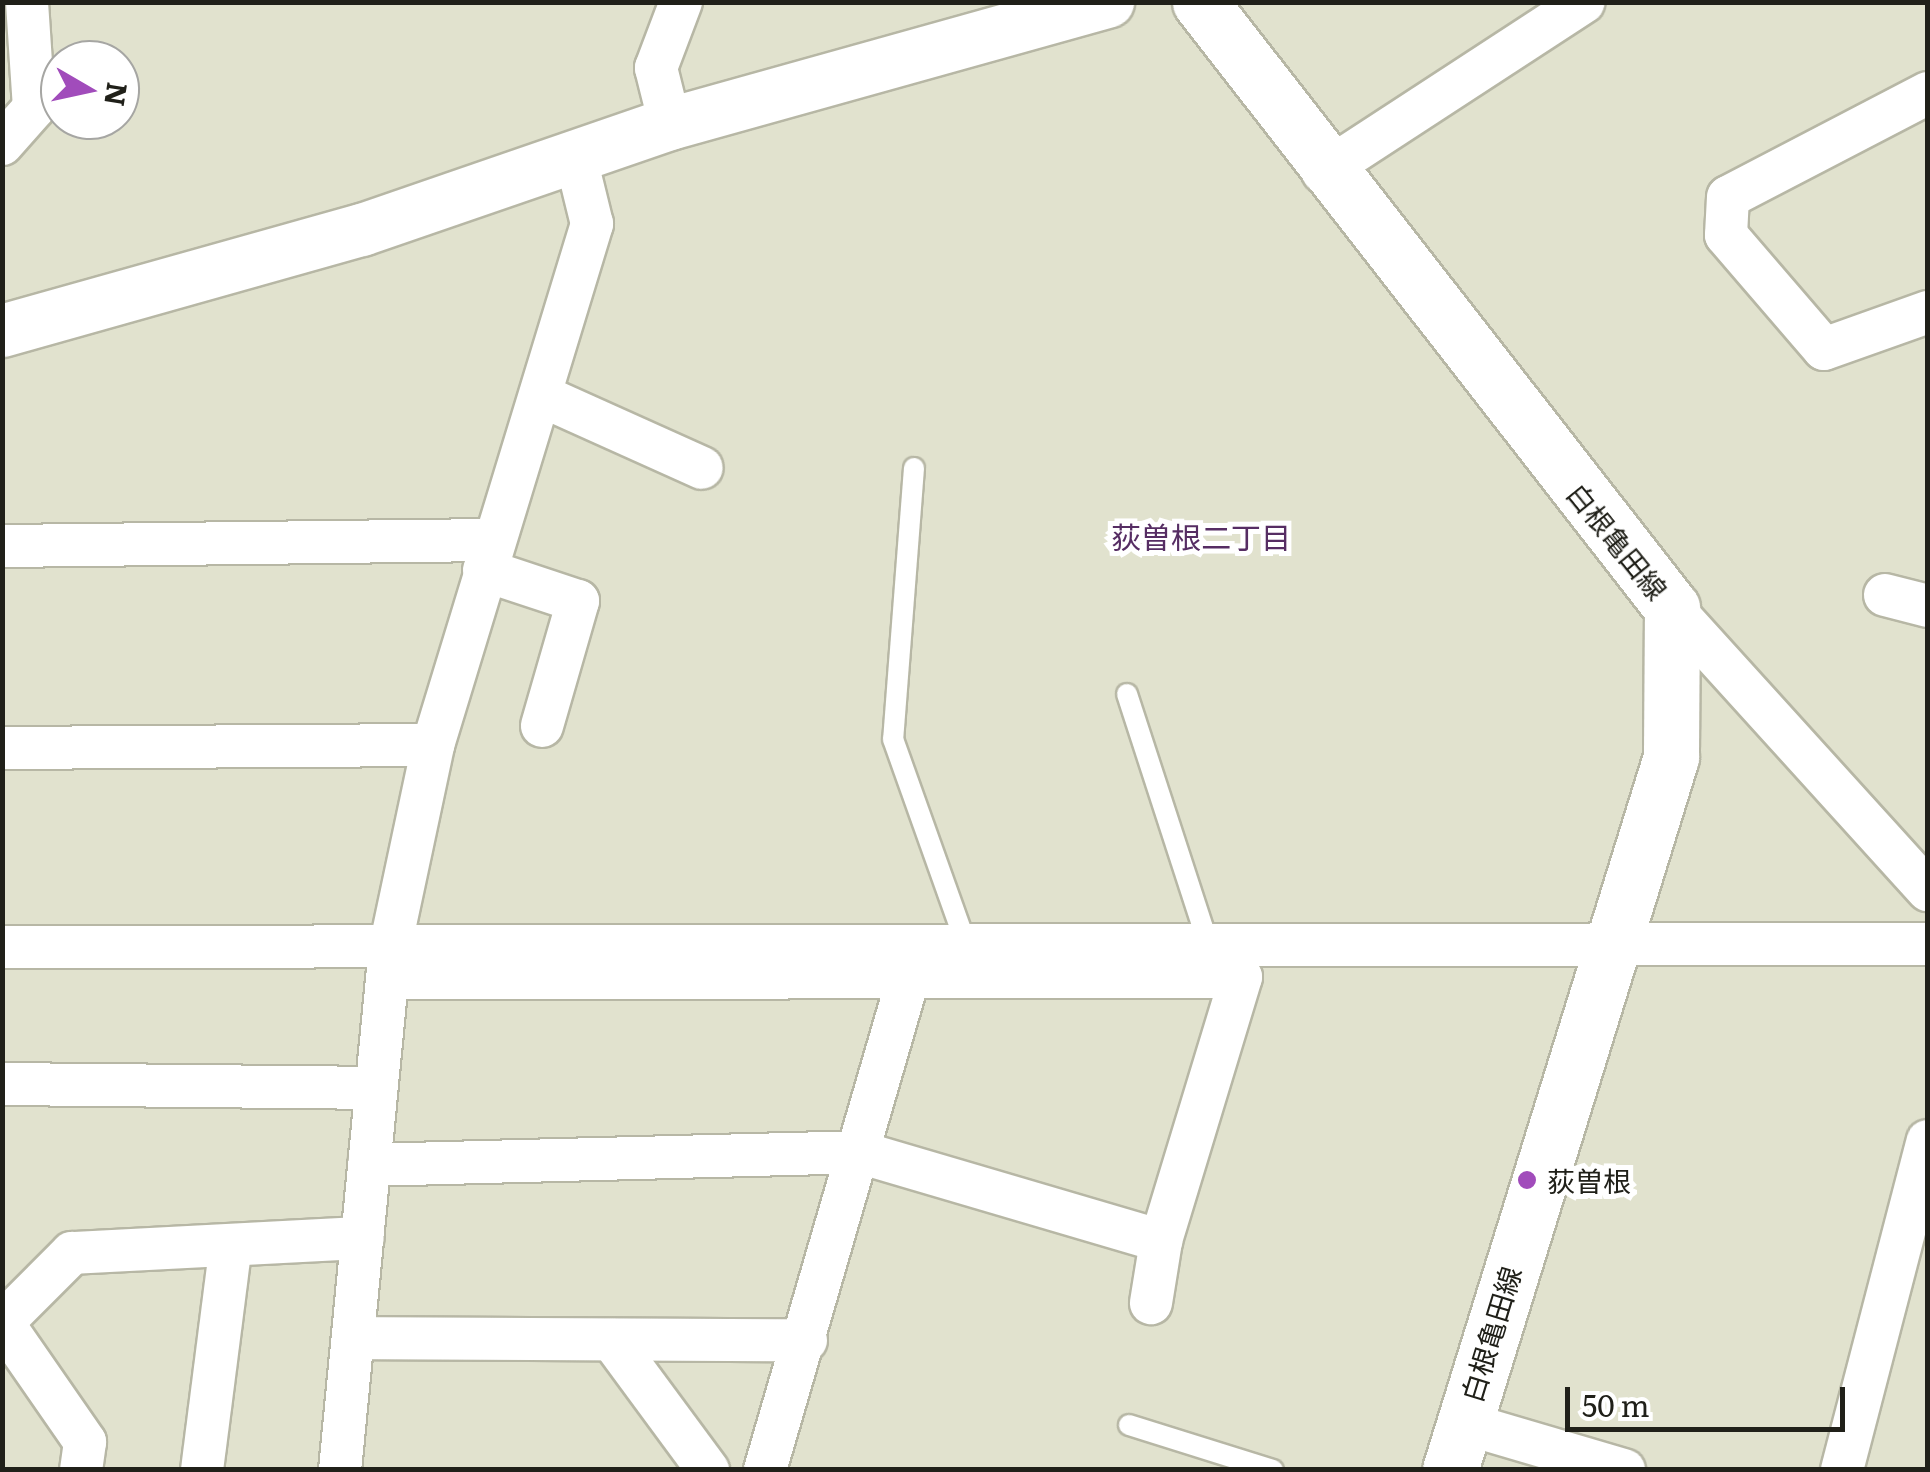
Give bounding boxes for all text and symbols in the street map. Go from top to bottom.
north arrow [40,40,140,140]
text: N [95,79,140,109]
street label: 白根亀田線 [1561,476,1675,606]
district label: 荻曽根二丁目 [1111,518,1291,554]
place label: 荻曽根 [1547,1163,1631,1197]
marker: 荻曽根 [1516,1169,1538,1191]
street label: 白根亀田線 [1453,1262,1527,1406]
scale bar [1570,1367,1850,1429]
text: 50 m [1582,1382,1650,1426]

